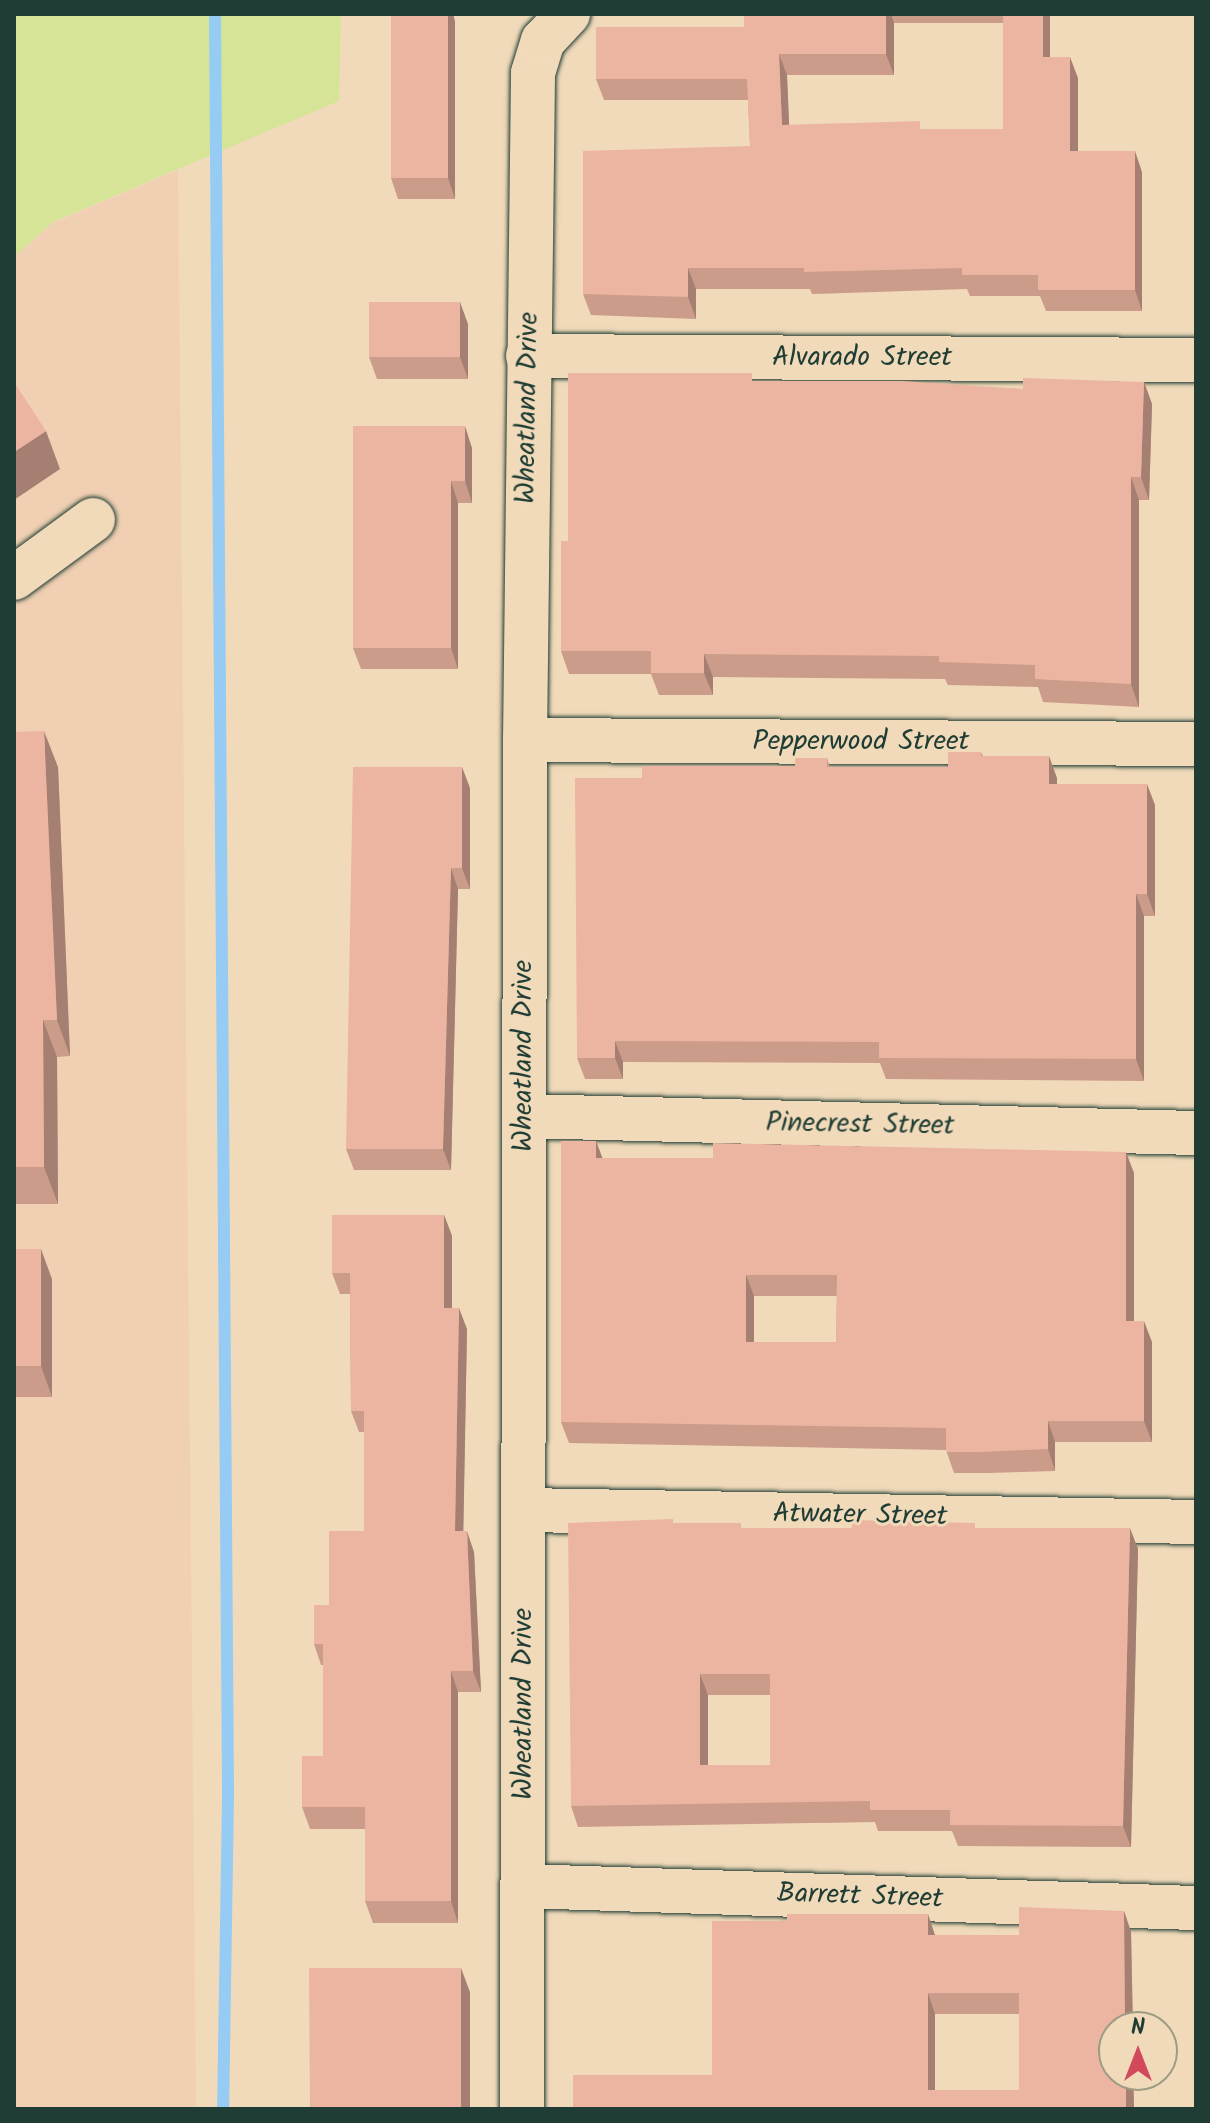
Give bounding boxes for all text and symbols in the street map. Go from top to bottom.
street label: Wheatland Drive [510,312,546,504]
street label: Alvarado Street [772,341,952,375]
street label: Pepperwood Street [753,725,969,759]
street label: Wheatland Drive [507,960,541,1152]
street label: Pinecrest Street [765,1107,955,1143]
street label: Atwater Street [772,1498,948,1534]
street label: Wheatland Drive [507,1608,541,1800]
street label: Barrett Street [776,1877,944,1917]
north arrow [1098,2011,1178,2091]
text: N [1131,2011,1145,2046]

